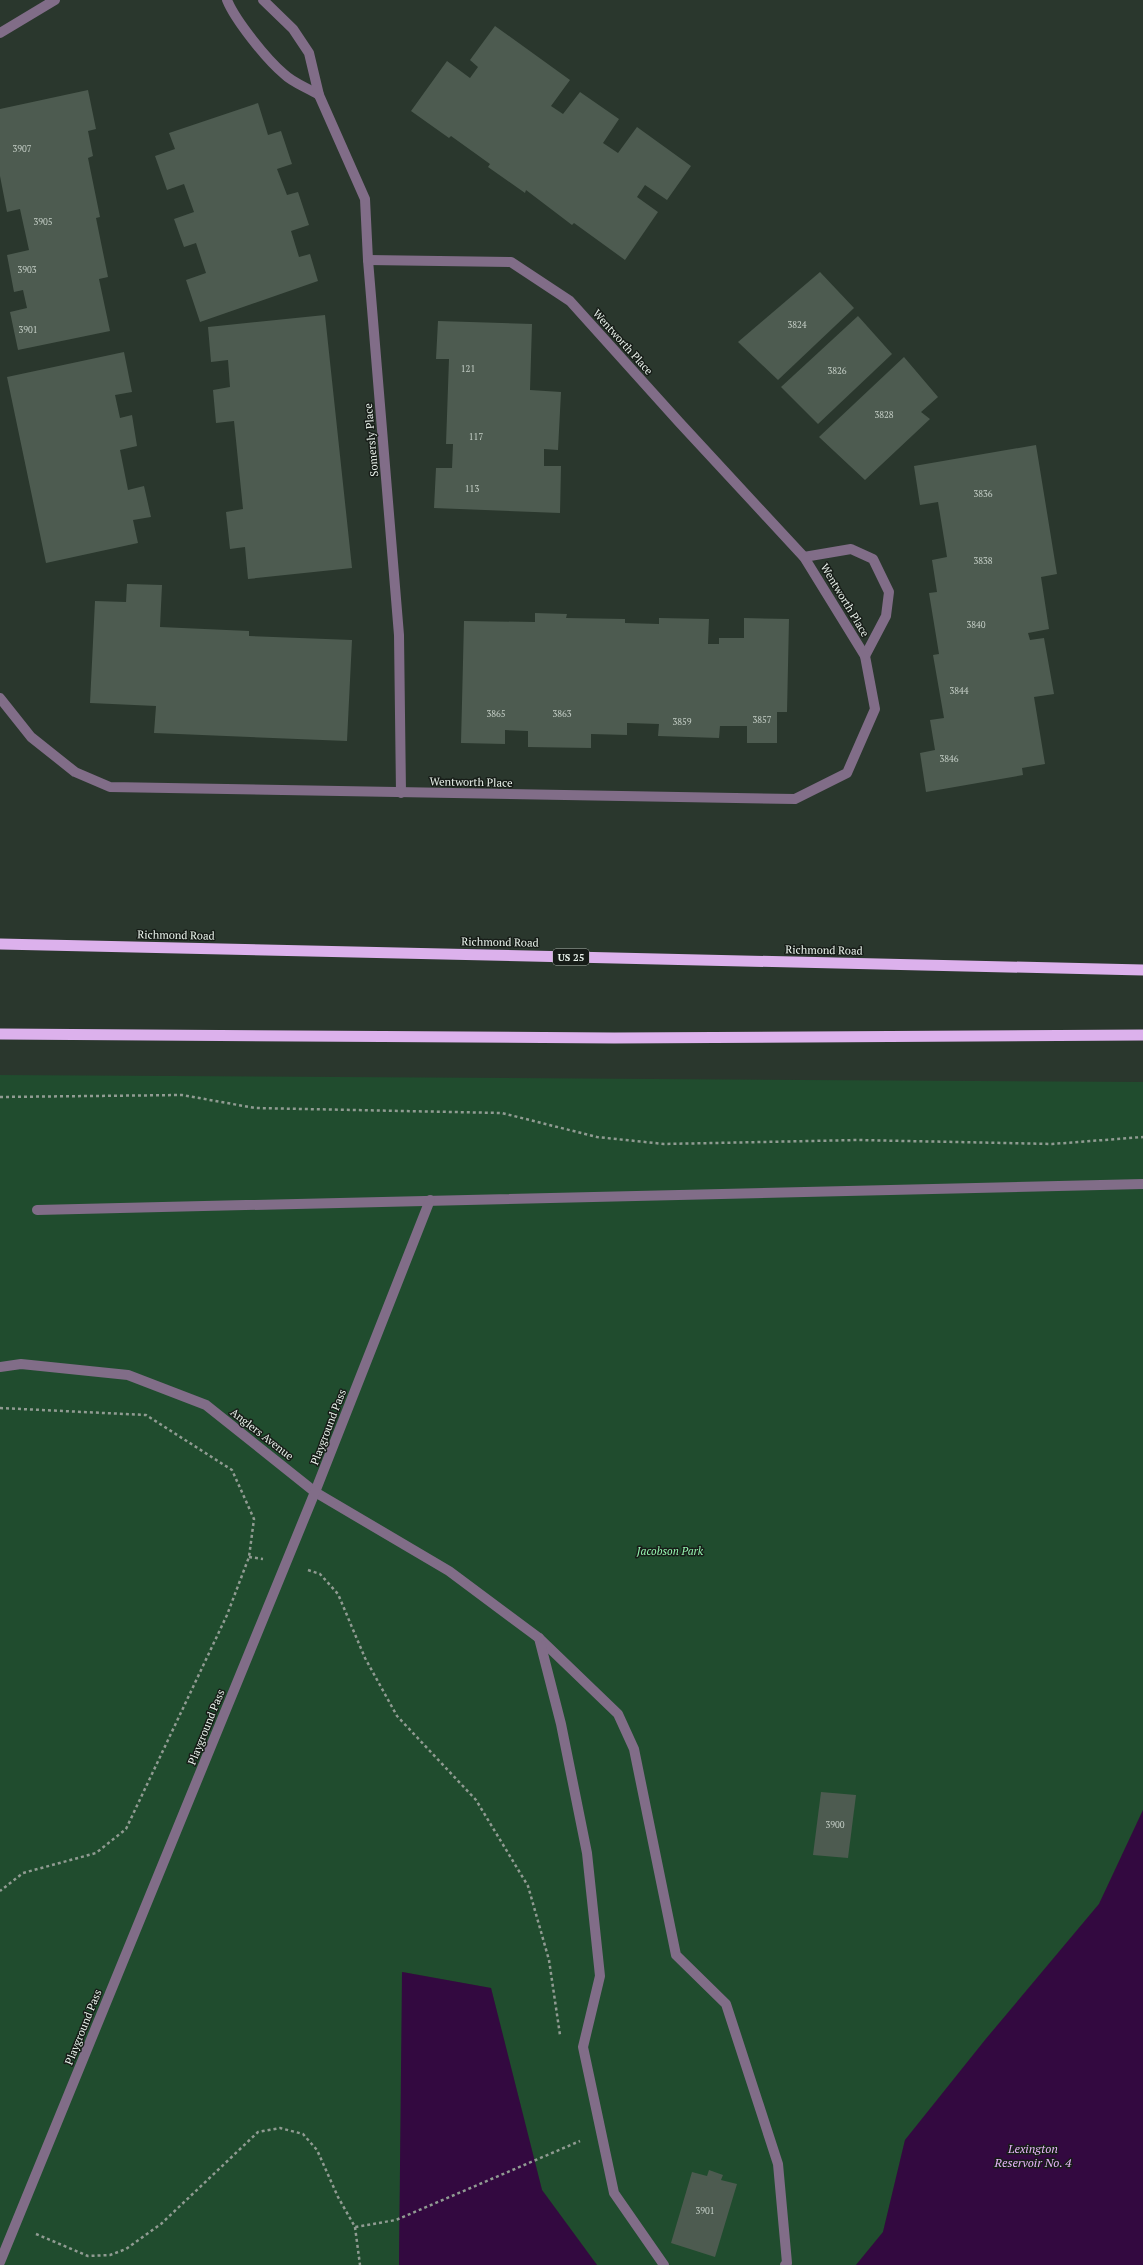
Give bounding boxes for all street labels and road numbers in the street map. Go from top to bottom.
street label: Wentworth Place [590,306,656,378]
street label: Somersly Place [361,402,381,477]
street label: Wentworth Place [818,561,873,640]
street label: Wentworth Place [429,774,513,790]
street label: Richmond Road [137,927,215,943]
street label: Richmond Road [461,934,539,950]
street label: Richmond Road [785,942,863,958]
road number: US 25 [553,949,589,965]
street label: Playground Pass [307,1387,349,1467]
street label: Anglers Avenue [228,1405,297,1463]
street label: Playground Pass [185,1687,228,1767]
street label: Playground Pass [62,1987,105,2067]

